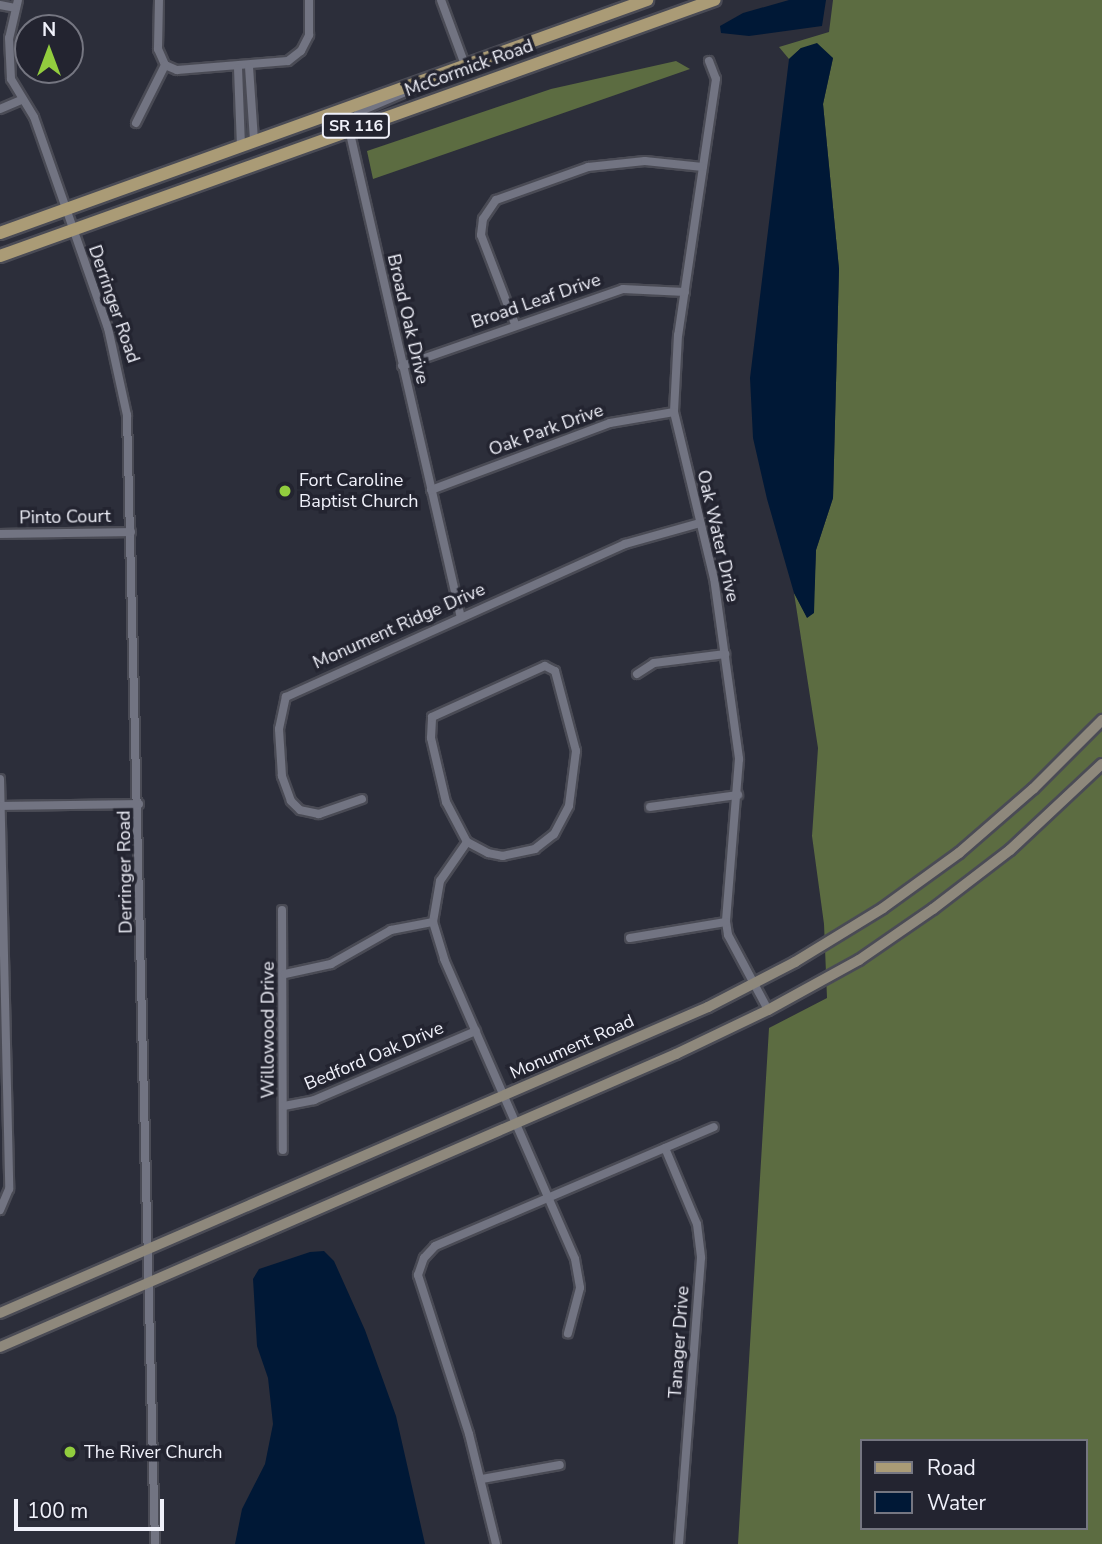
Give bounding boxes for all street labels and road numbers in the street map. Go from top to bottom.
street label: McCormick Road [402,35,536,101]
road number: SR 116 [321,114,391,138]
street label: Derringer Road [84,242,144,366]
street label: Broad Oak Drive [383,252,433,386]
street label: Broad Leaf Drive [469,269,603,333]
street label: Oak Park Drive [486,399,606,461]
street label: Oak Water Drive [692,468,744,604]
street label: Pinto Court [19,505,111,529]
street label: Monument Ridge Drive [310,578,488,674]
street label: Derringer Road [113,810,137,934]
street label: Willowood Drive [257,961,279,1099]
street label: Monument Road [507,1010,637,1084]
street label: Bedford Oak Drive [301,1017,447,1095]
street label: Tanager Drive [664,1285,694,1399]

